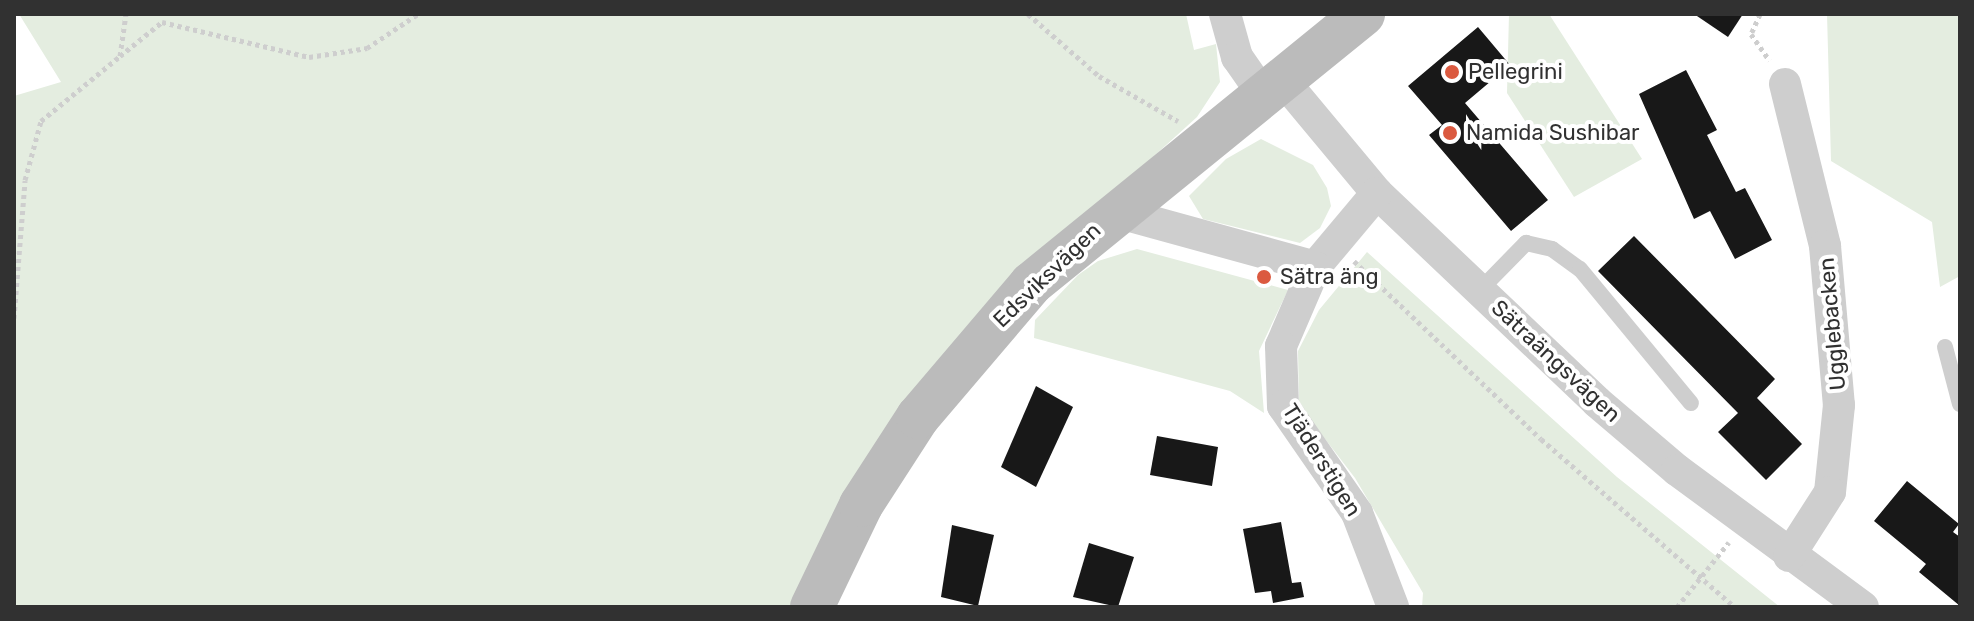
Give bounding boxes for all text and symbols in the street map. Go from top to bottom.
place label: Pellegrini [1468,59,1563,85]
marker: Pellegrini [1443,63,1461,81]
place label: Namida Sushibar [1466,120,1639,146]
marker: Namida Sushibar [1441,124,1459,142]
street label: Edsviksvägen [988,217,1106,333]
street label: Ugglebacken [1813,257,1851,391]
place label: Sätra äng [1280,264,1379,290]
marker: Sätra äng [1255,268,1273,286]
street label: Sätraängsvägen [1486,294,1626,428]
street label: Tjäderstigen [1277,399,1367,521]

